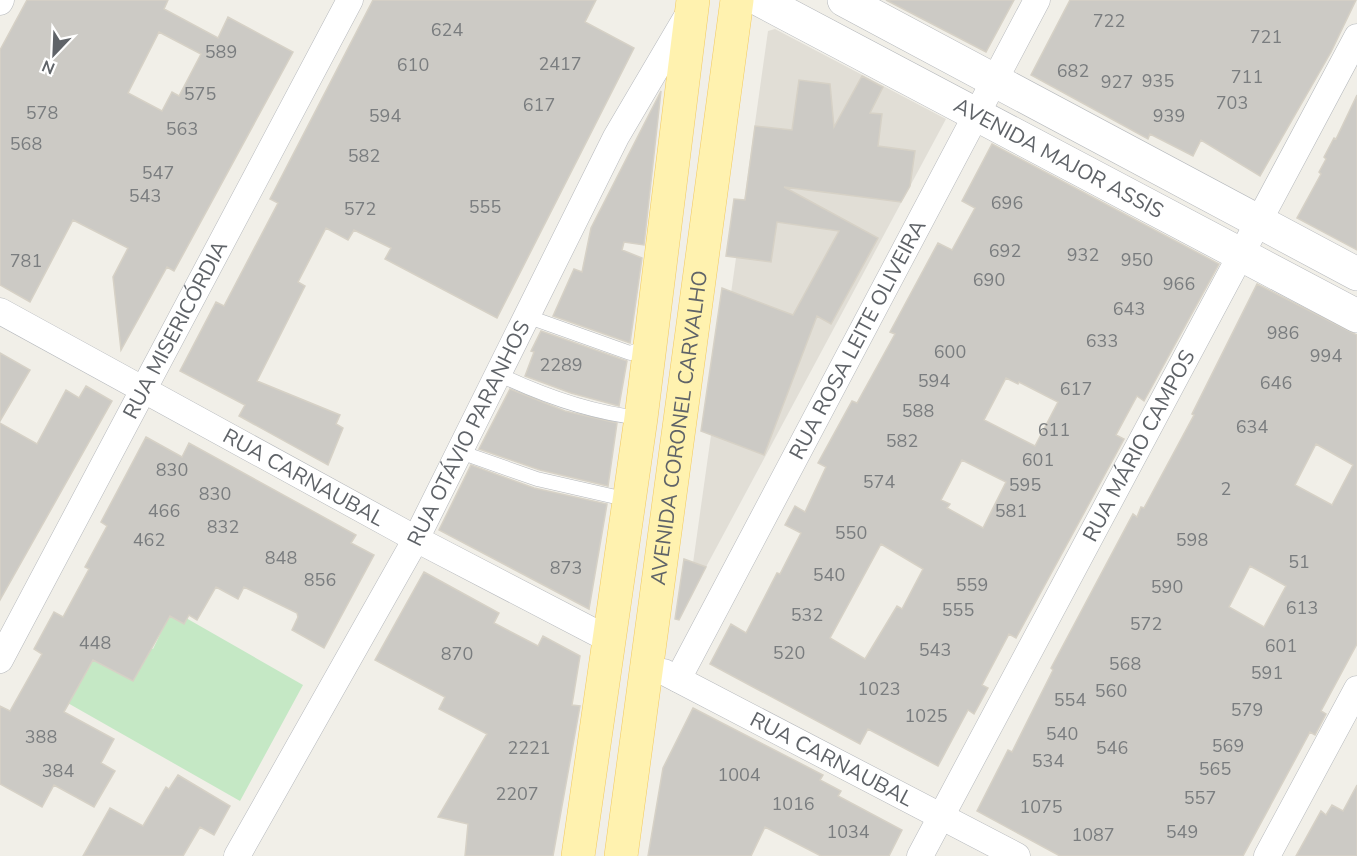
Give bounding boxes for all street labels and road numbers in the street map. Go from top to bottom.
street label: AVENIDA MAJOR ASSIS [949,91,1168,225]
street label: RUA ROSA LEITE OLIVEIRA [783,215,932,464]
street label: RUA MISERICÓRDIA [116,236,234,424]
street label: AVENIDA CORONEL CARVALHO [644,269,714,587]
street label: RUA OTÁVIO PARANHOS [401,316,536,551]
street label: RUA MÁRIO CAMPOS [1076,345,1202,546]
street label: RUA CARNAUBAL [218,422,390,533]
street label: RUA CARNAUBAL [745,705,918,814]

